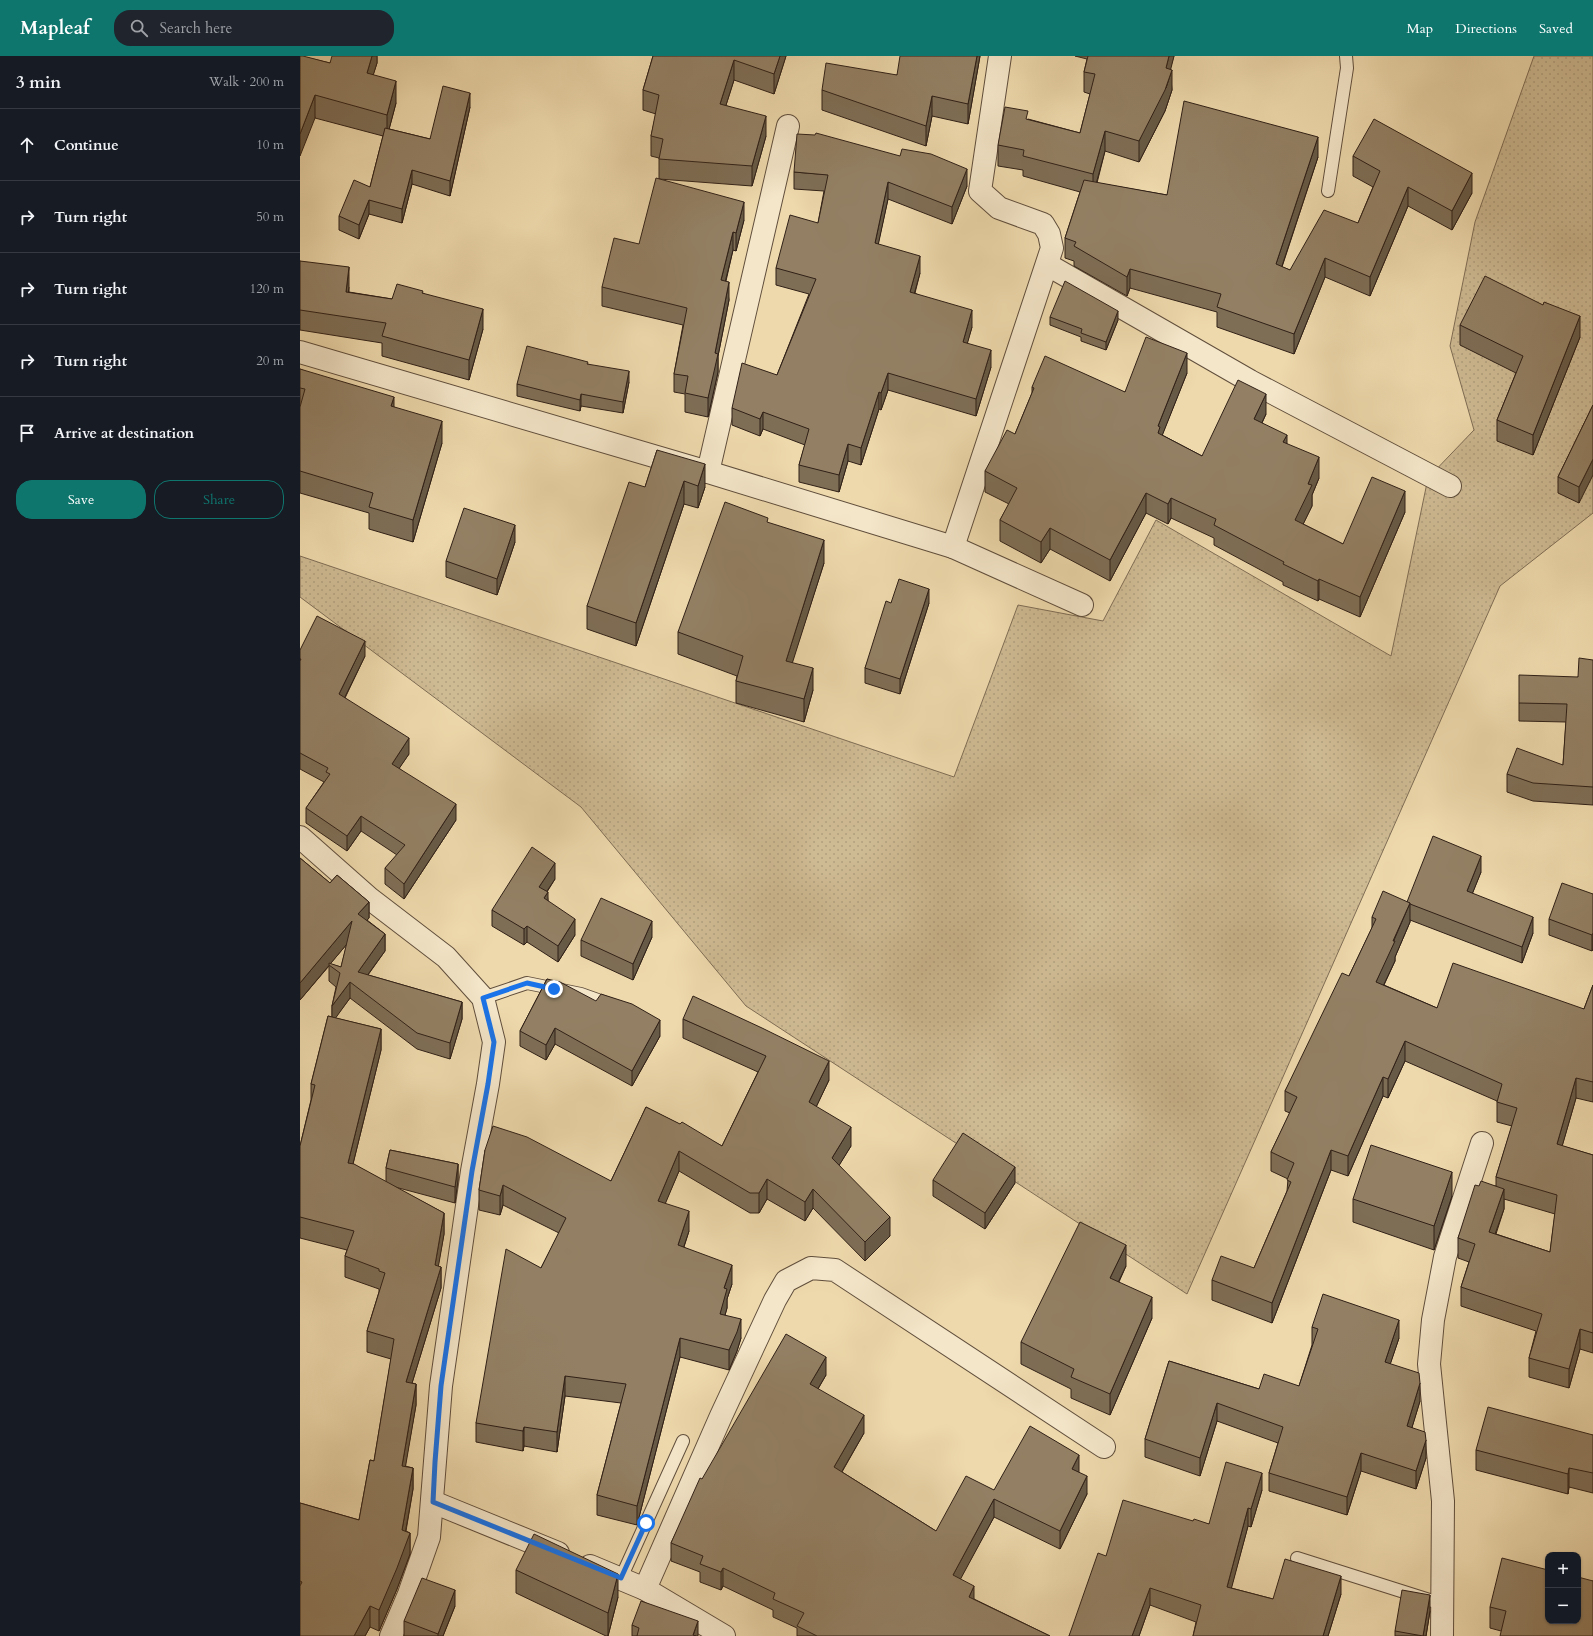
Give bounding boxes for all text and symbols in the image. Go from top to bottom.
search box [114,10,394,46]
text: Mapleaf [20,15,90,41]
icon: search [128,17,150,39]
text: Search here [160,18,232,38]
text: Map [1407,19,1433,38]
text: Directions [1455,19,1517,38]
text: Saved [1539,19,1573,38]
text: 3 min [16,71,61,94]
text: Walk · 200 m [209,73,284,91]
icon: ahead [16,134,38,156]
text: Continue [54,135,119,155]
text: 10 m [256,136,284,154]
icon: right [16,206,38,228]
text: Turn right [54,207,127,227]
text: 50 m [256,208,284,226]
icon: right [16,278,38,300]
text: Turn right [54,279,127,299]
text: 120 m [250,280,284,298]
icon: right [16,350,38,372]
text: Turn right [54,351,127,371]
text: 20 m [256,352,284,370]
icon: arrive [16,422,38,444]
text: Arrive at destination [54,423,194,443]
button: Save [16,480,146,519]
button: Share [154,480,284,519]
route end [545,980,563,998]
route start [637,1514,655,1532]
map controls [1545,1552,1581,1624]
button: + [1545,1552,1581,1588]
button: − [1545,1588,1581,1624]

